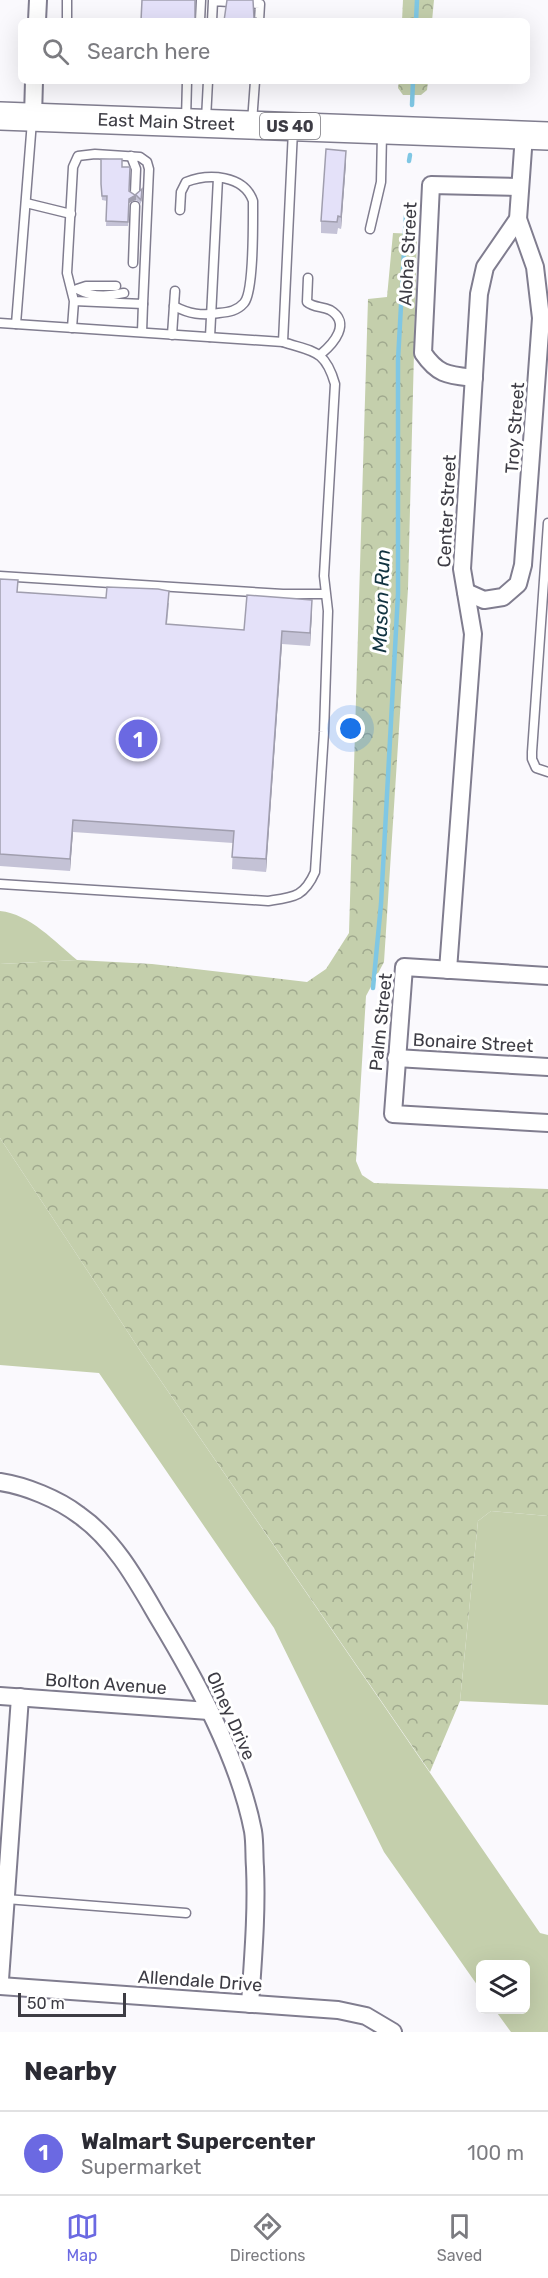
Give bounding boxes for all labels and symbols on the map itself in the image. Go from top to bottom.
street label: East Main Street [97,109,235,135]
road number: US 40 [260,113,320,139]
street label: Aloha Street [394,201,422,307]
street label: Troy Street [501,382,529,474]
street label: Center Street [433,454,461,568]
water label: Mason Run [367,549,395,653]
your location [336,714,365,743]
pin: 1 [118,716,158,762]
street label: Palm Street [365,972,397,1072]
street label: Bonaire Street [412,1029,534,1057]
street label: Olney Drive [202,1668,260,1764]
street label: Bolton Avenue [44,1669,168,1699]
street label: Allendale Drive [137,1966,263,1996]
scale bar [18,1990,126,2018]

